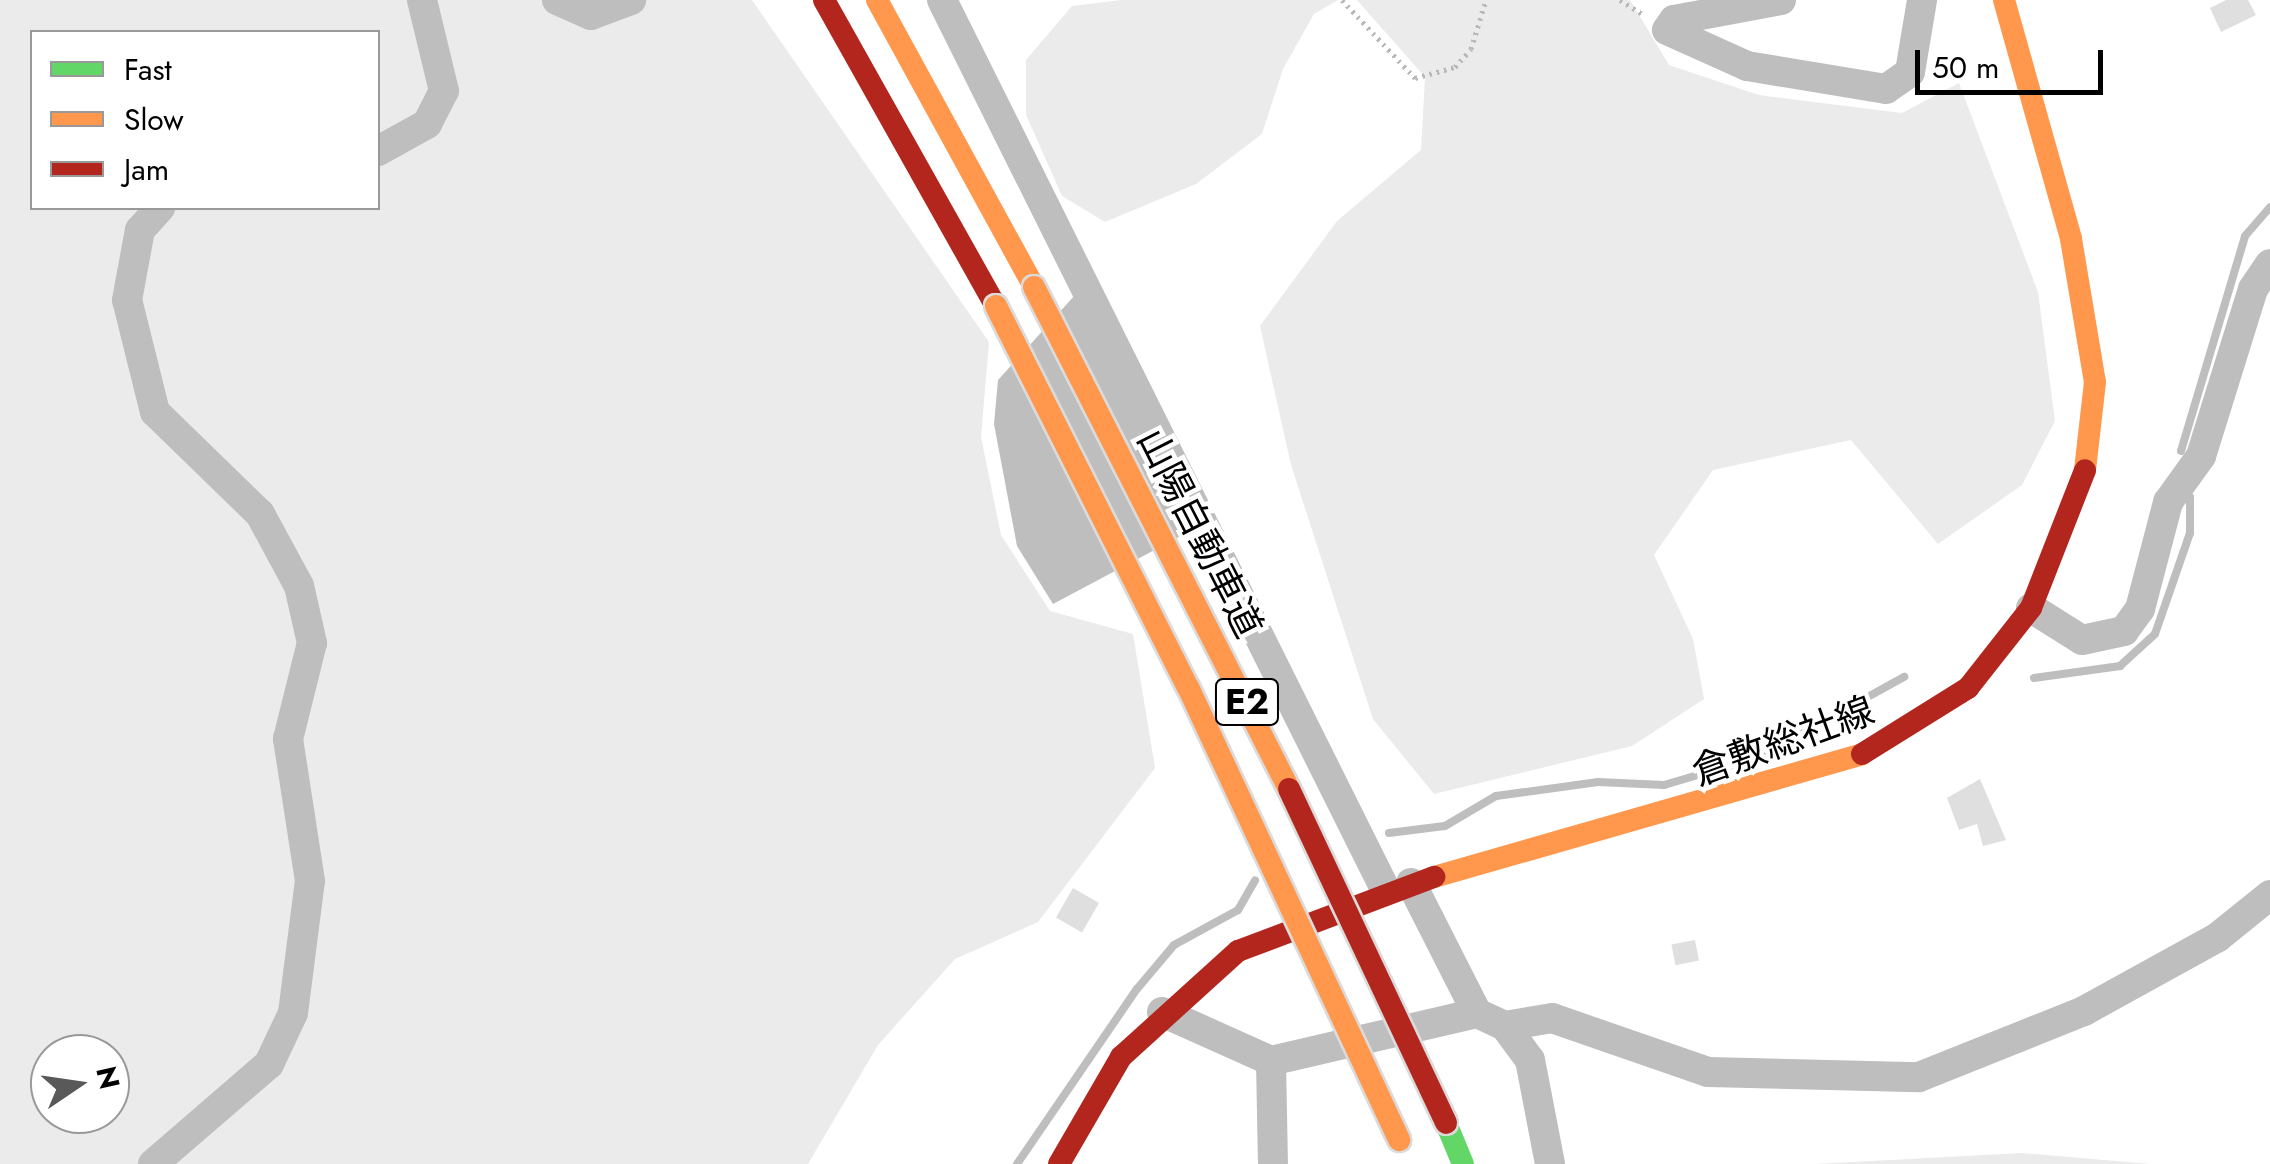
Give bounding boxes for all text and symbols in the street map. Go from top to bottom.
legend [30,30,380,210]
scale bar [1920,30,2108,92]
text: 50 m [1932,46,1999,89]
text: Fast [124,48,172,91]
text: Slow [124,98,184,141]
text: Jam [124,148,169,191]
street label: 山陽自動車道 [1128,421,1272,645]
road number: E2 [1214,672,1280,732]
street label: 倉敷総社線 [1686,687,1880,795]
north arrow [30,1034,130,1134]
text: N [85,1062,130,1093]

